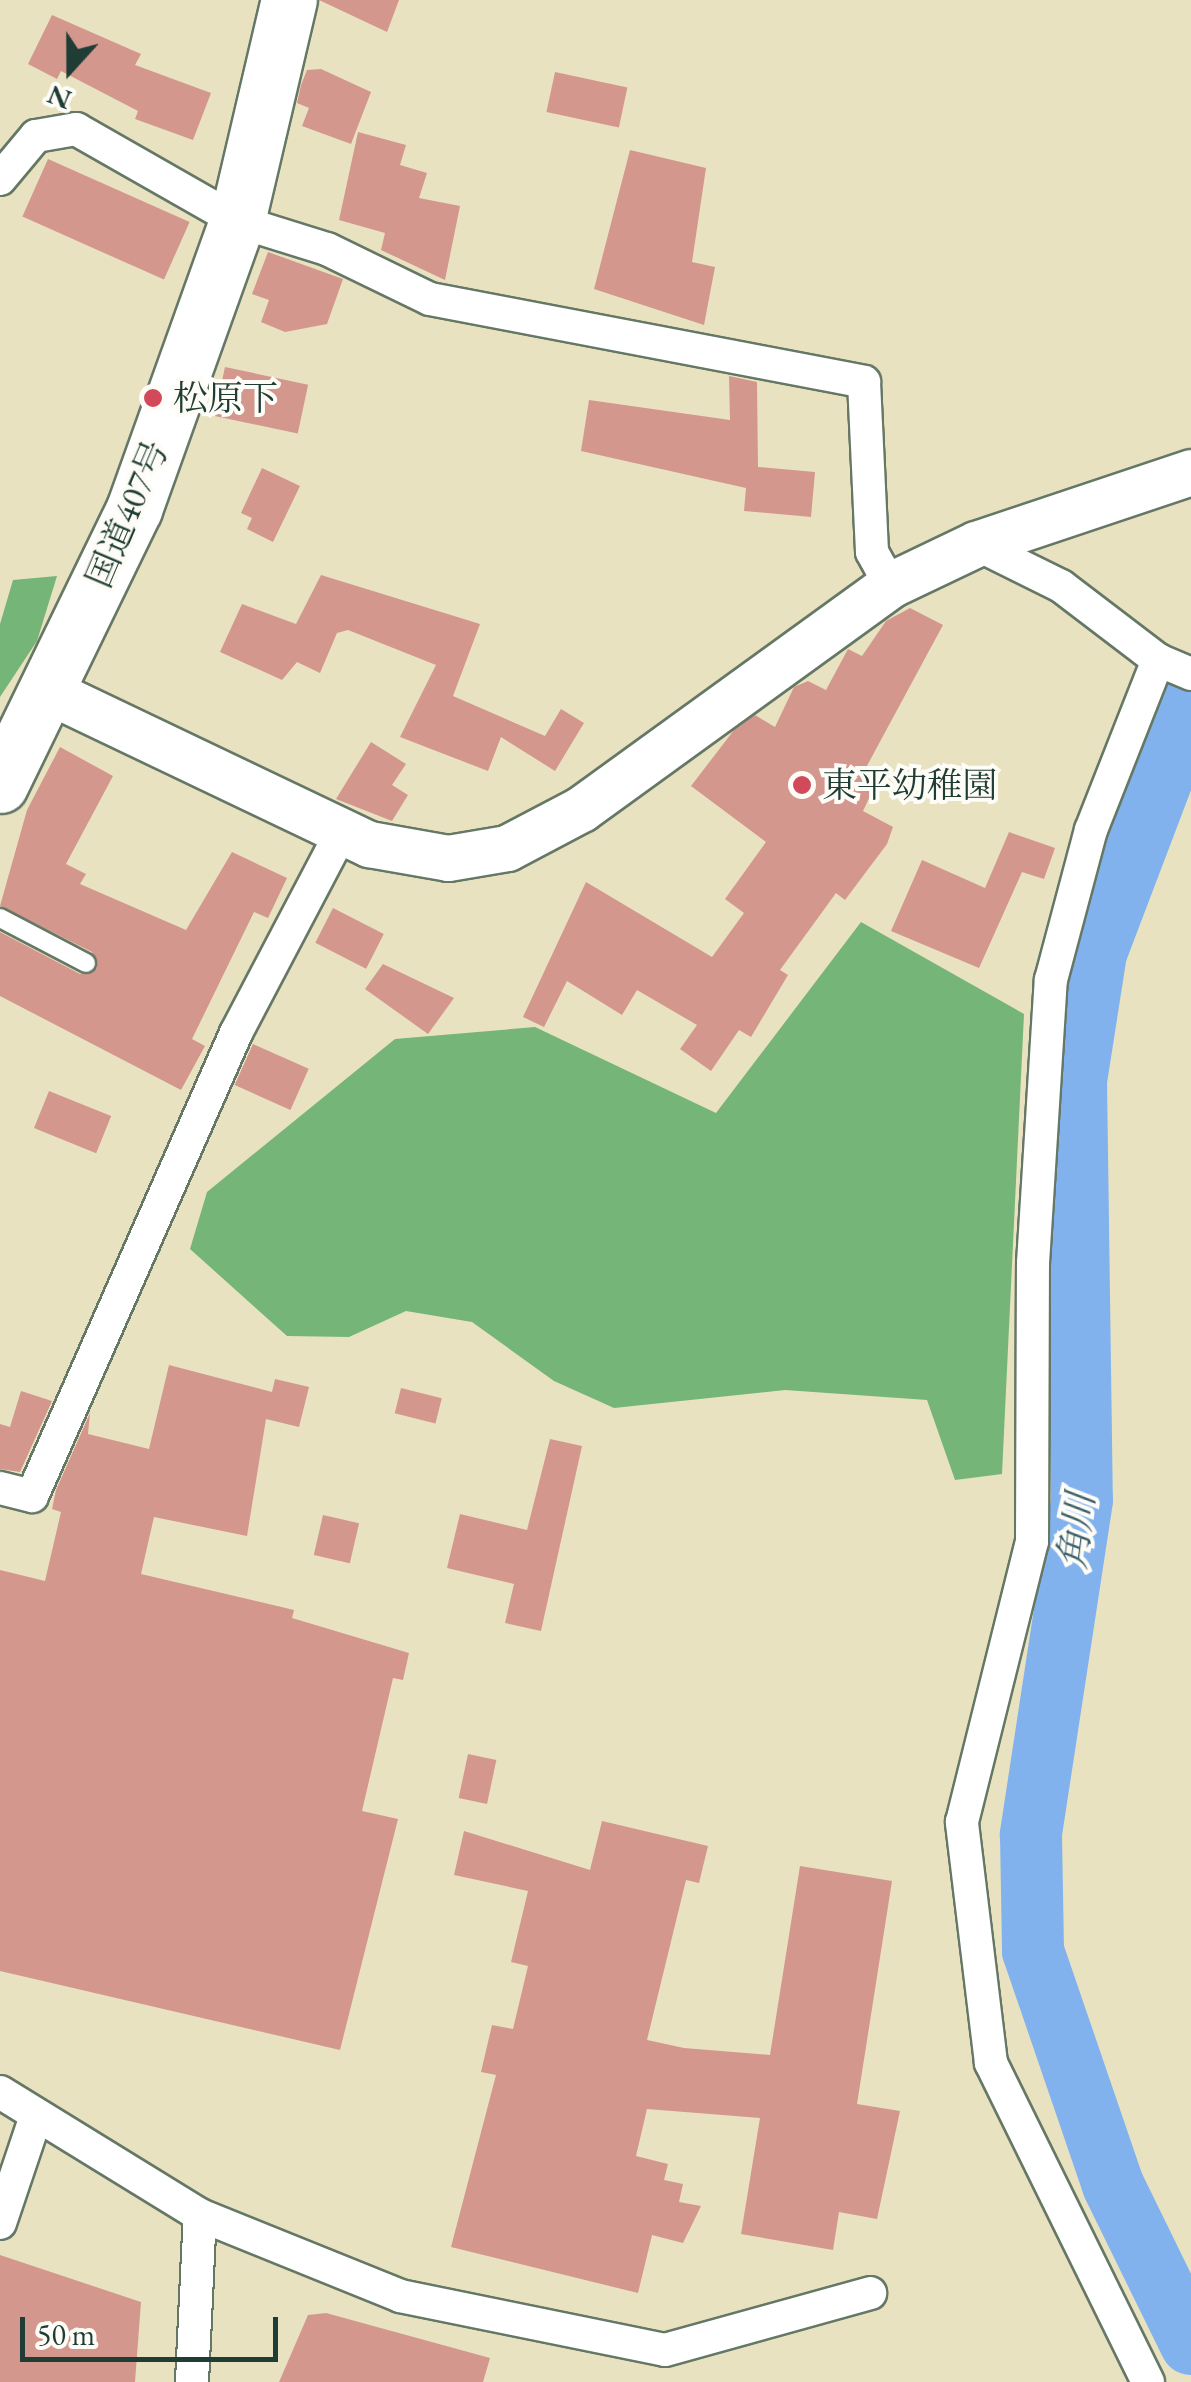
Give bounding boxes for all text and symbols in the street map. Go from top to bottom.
north arrow [20,20,120,120]
text: N [42,77,76,119]
place label: 松原下 [173,377,278,419]
marker: 松原下 [142,387,164,409]
street label: 国道407号 [77,434,177,594]
place label: 東平幼稚園 [822,764,997,806]
marker: 東平幼稚園 [791,774,813,796]
water label: 角川 [1049,1491,1103,1571]
scale bar [25,2297,282,2359]
text: 50 m [37,2315,95,2354]

